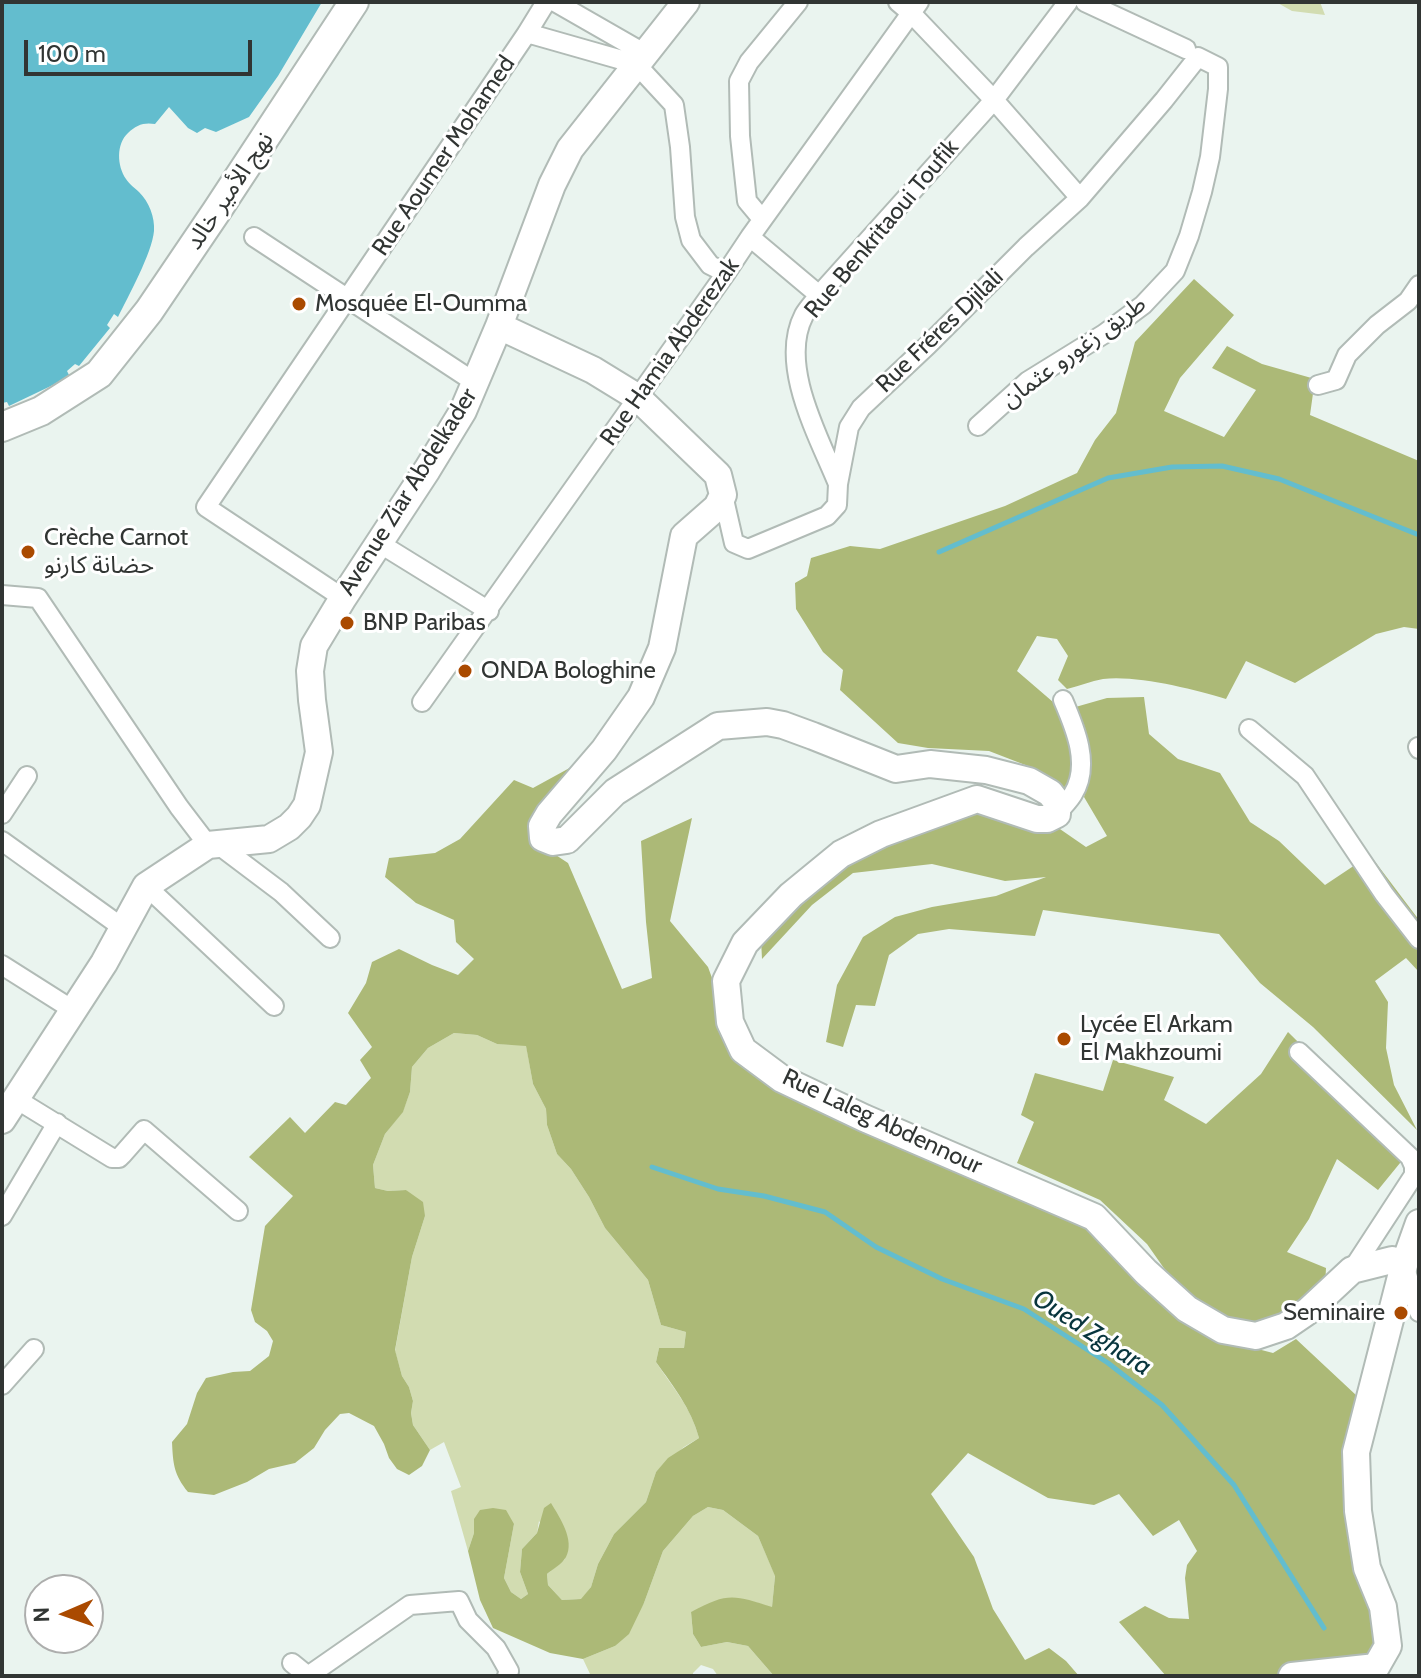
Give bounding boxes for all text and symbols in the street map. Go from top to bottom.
scale bar [28,24,256,74]
text: 100 m [38,39,106,68]
street label: Rue Aoumer Mohamed [366,51,522,261]
street label: نهج الأمير خالد [180,127,280,255]
street label: Rue Benkritaoui Toufik [799,134,965,324]
street label: Rue Hamia Abderezak [594,253,746,451]
street label: Rue Fréres Djilali [870,263,1010,399]
place label: Mosquée El-Oumma [315,290,527,318]
street label: طريق زغورو عثمان [996,290,1152,414]
marker: Mosquée El-Oumma [290,295,308,313]
street label: Avenue Ziar Abdelkader [333,383,483,601]
place label: Crèche Carnot حضانة كارنو [44,524,188,580]
marker: Crèche Carnot حضانة كارنو [19,543,37,561]
place label: BNP Paribas [363,609,486,637]
marker: BNP Paribas [338,614,356,632]
place label: ONDA Bologhine [481,657,656,685]
marker: ONDA Bologhine [456,662,474,680]
place label: Lycée El Arkam El Makhzoumi [1080,1011,1233,1067]
marker: Lycée El Arkam El Makhzoumi [1055,1030,1073,1048]
street label: Rue Laleg Abdennour [778,1063,986,1181]
water label: Oued Zghara [1027,1283,1157,1383]
place label: Seminaire [1283,1299,1385,1327]
marker: Seminaire [1392,1304,1410,1322]
north arrow [24,1574,104,1654]
text: N [28,1607,55,1623]

